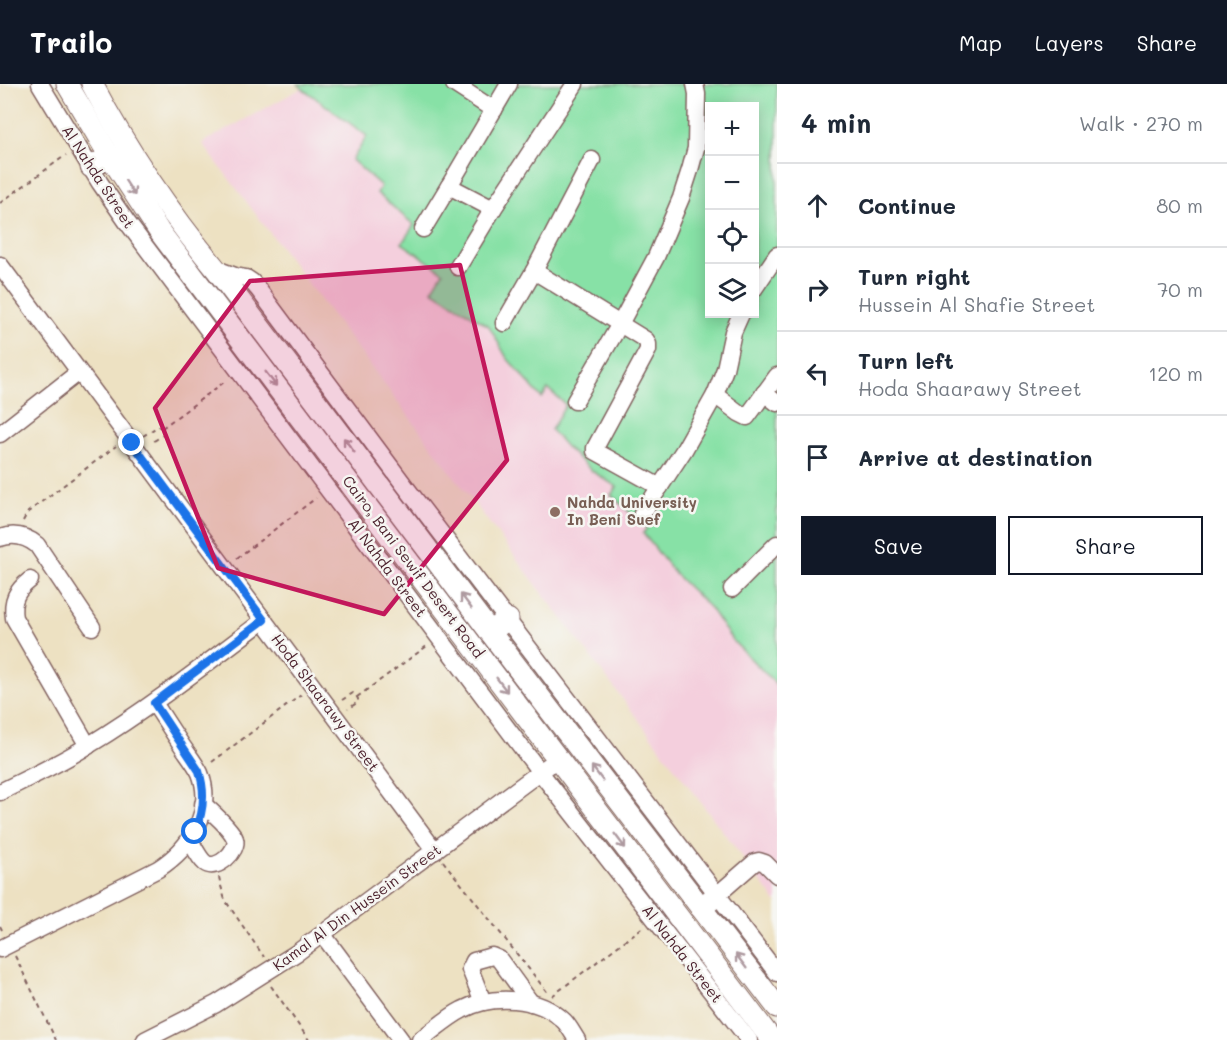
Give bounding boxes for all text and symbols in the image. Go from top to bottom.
text: Trailo [30,24,112,60]
text: Map [959,29,1002,56]
text: Layers [1035,29,1104,56]
text: Share [1137,29,1197,56]
map controls [705,102,759,318]
button: + [705,102,759,156]
text: 4 min [801,106,871,140]
text: Walk · 270 m [1079,110,1203,136]
street label: Al Nahda Street [58,121,140,232]
button: − [705,156,759,210]
one-way arrow [124,179,136,196]
icon: ahead [801,189,834,222]
text: Continue [858,191,956,220]
text: 80 m [1156,192,1203,218]
button: locate [705,210,759,264]
text: Turn right [858,262,970,291]
button: layers [705,264,759,318]
icon: right [801,273,834,306]
text: 70 m [1157,276,1203,302]
text: Hussein Al Shafie Street [858,291,1095,317]
text: Turn left [858,346,954,375]
icon: left [801,357,834,390]
text: 120 m [1148,360,1203,386]
one-way arrow [264,370,277,386]
text: Hoda Shaarawy Street [858,375,1082,401]
route end [118,429,144,455]
one-way arrow [343,438,355,454]
icon: arrive [801,441,834,474]
text: Arrive at destination [858,443,1093,472]
street label: Cairo, Bani Sewif Desert Road [338,471,489,662]
place label: Nahda University In Beni Suef [567,492,697,529]
marker: Nahda University In Beni Suef [548,505,562,519]
street label: Al Nahda Street [344,514,432,621]
button: Save [801,516,996,575]
button: Share [1008,516,1203,575]
one-way arrow [460,593,473,609]
street label: Hoda Shaarawy Street [267,629,384,775]
one-way arrow [496,677,508,693]
one-way arrow [591,765,604,781]
route start [181,818,207,844]
one-way arrow [614,832,626,848]
street label: Kamal Al Din Hussein Street [268,839,445,975]
street label: Al Nahda Street [638,900,727,1007]
one-way arrow [735,953,748,969]

